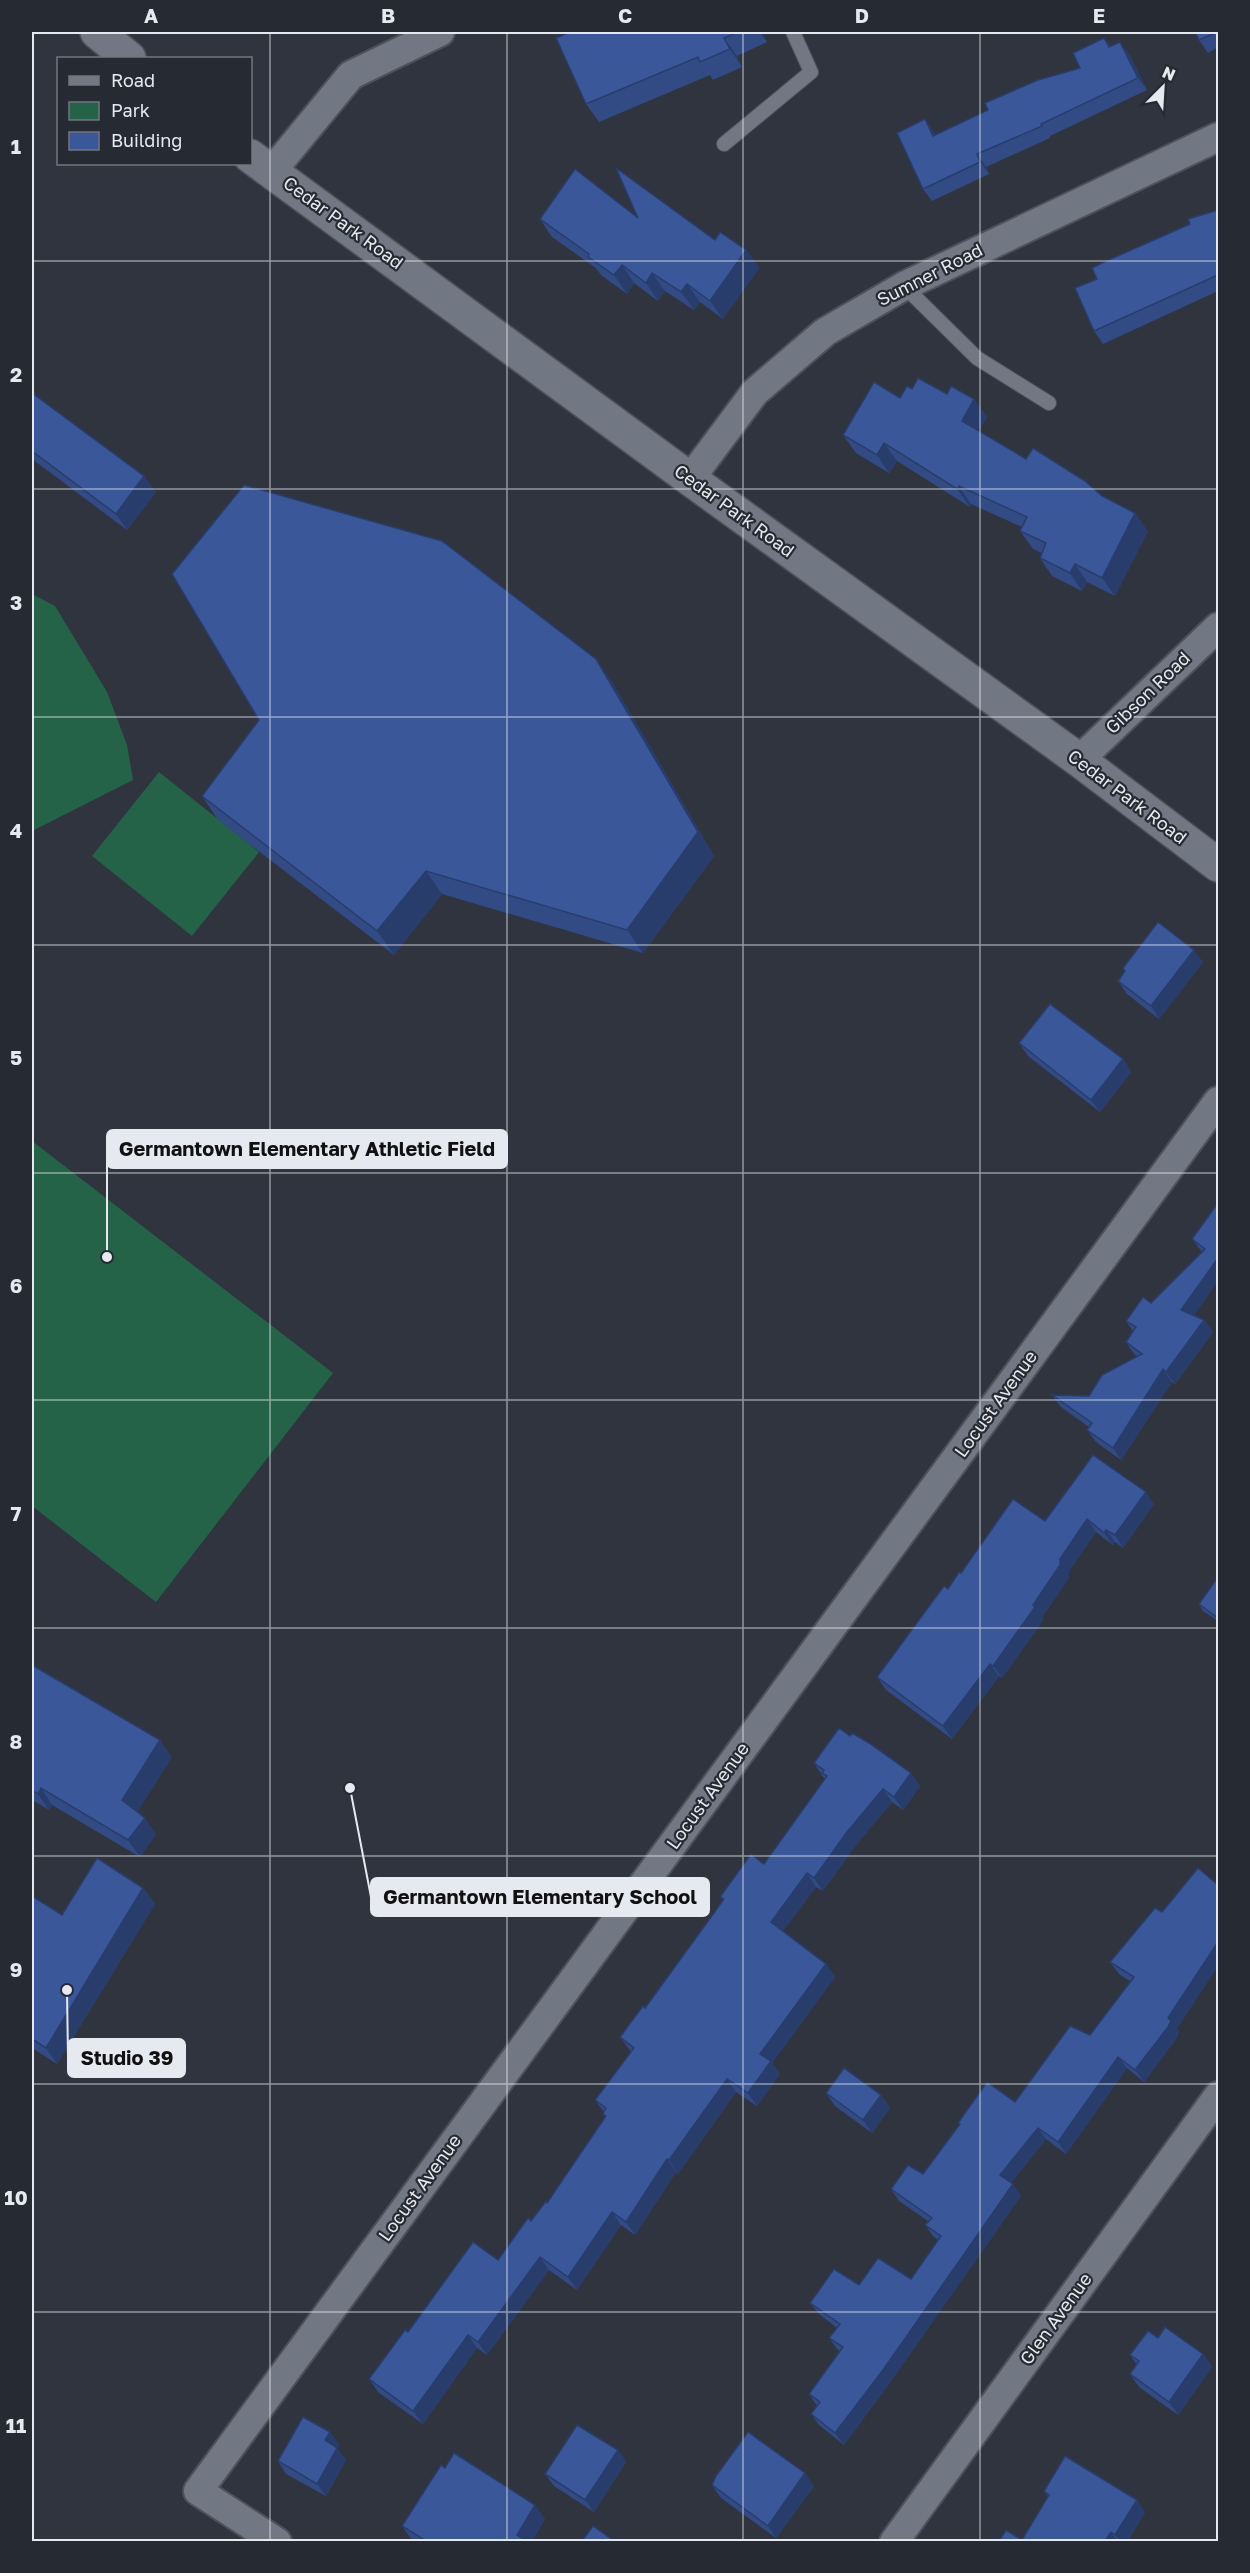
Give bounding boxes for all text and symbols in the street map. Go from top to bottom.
text: A [144,3,158,27]
text: B [381,3,395,27]
text: C [618,3,632,27]
text: D [855,3,869,27]
text: E [1093,3,1105,27]
legend [57,57,252,165]
north arrow [1133,57,1193,117]
text: N [1159,62,1179,85]
text: Road [111,69,155,91]
text: Park [111,99,150,121]
text: Building [111,129,182,151]
text: 1 [11,134,21,158]
street label: Cedar Park Road [279,171,408,273]
street label: Sumner Road [873,238,986,310]
text: 2 [10,362,22,386]
street label: Cedar Park Road [670,459,799,561]
text: 3 [10,590,22,614]
street label: Gibson Road [1101,647,1194,738]
street label: Cedar Park Road [1064,744,1191,848]
text: 4 [10,818,22,842]
text: 5 [10,1045,22,1069]
callout: Germantown Elementary Athletic Field [107,1130,507,1168]
text: Germantown Elementary Athletic Field [119,1136,495,1160]
text: 6 [10,1273,22,1297]
street label: Locust Avenue [949,1346,1041,1461]
text: 7 [11,1501,22,1525]
text: 8 [10,1729,22,1753]
street label: Locust Avenue [661,1738,753,1853]
callout: Germantown Elementary School [371,1878,709,1916]
text: Germantown Elementary School [383,1884,697,1908]
text: 9 [10,1957,22,1981]
callout: Studio 39 [68,2039,185,2077]
text: Studio 39 [81,2045,173,2069]
street label: Locust Avenue [373,2130,465,2245]
text: 10 [4,2185,28,2209]
street label: Glen Avenue [1015,2268,1096,2368]
text: 11 [6,2413,26,2437]

